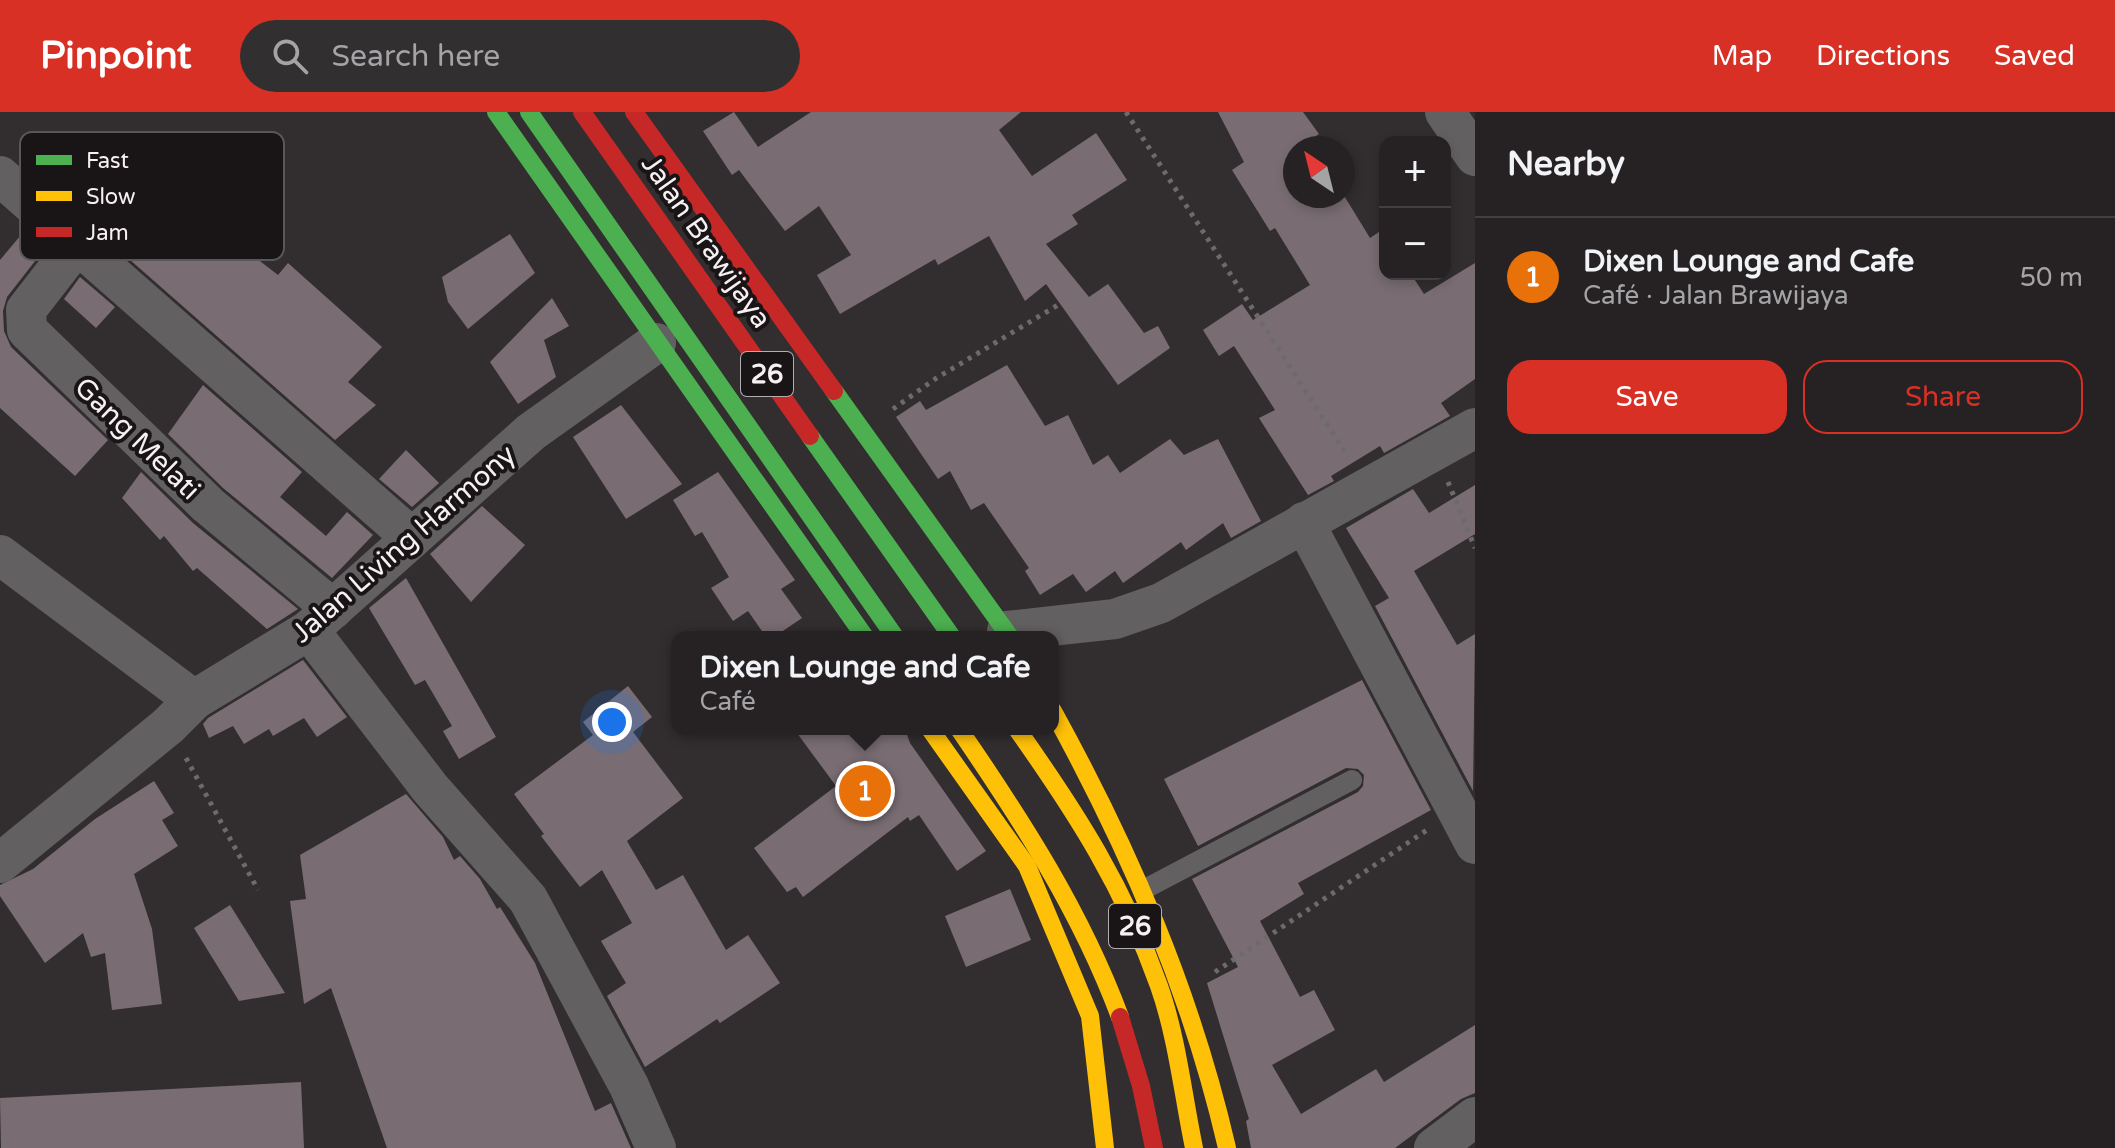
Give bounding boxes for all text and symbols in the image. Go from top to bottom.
search box [240,20,800,92]
text: Pinpoint [40,33,192,79]
icon: search [268,34,312,78]
text: Search here [332,38,500,75]
text: Map [1712,39,1772,73]
text: Directions [1816,39,1950,73]
text: Saved [1994,39,2075,73]
legend [20,132,284,260]
north arrow [1283,136,1355,208]
map controls [1379,136,1451,280]
button: + [1379,136,1451,208]
text: Nearby [1507,144,1625,185]
text: Fast [86,148,129,174]
street label: Jalan Brawijaya [634,148,778,335]
text: Slow [86,184,136,210]
button: − [1379,208,1451,280]
text: Jam [86,220,129,246]
text: Dixen Lounge and Cafe [1583,243,1914,280]
text: 1 [1525,262,1541,293]
text: 50 m [2020,262,2083,293]
text: Café · Jalan Brawijaya [1583,280,1849,311]
road number: 26 [741,352,793,396]
button: Save [1507,360,1787,434]
button: Share [1803,360,2083,434]
street label: Gang Melati [67,370,207,507]
street label: Jalan Living Harmony [285,437,522,650]
popup [671,631,1059,735]
text: Dixen Lounge and Cafe [699,649,1031,686]
text: Café [699,686,756,717]
your location [592,702,632,742]
pin: 1 [839,761,891,821]
road number: 26 [1109,904,1161,948]

